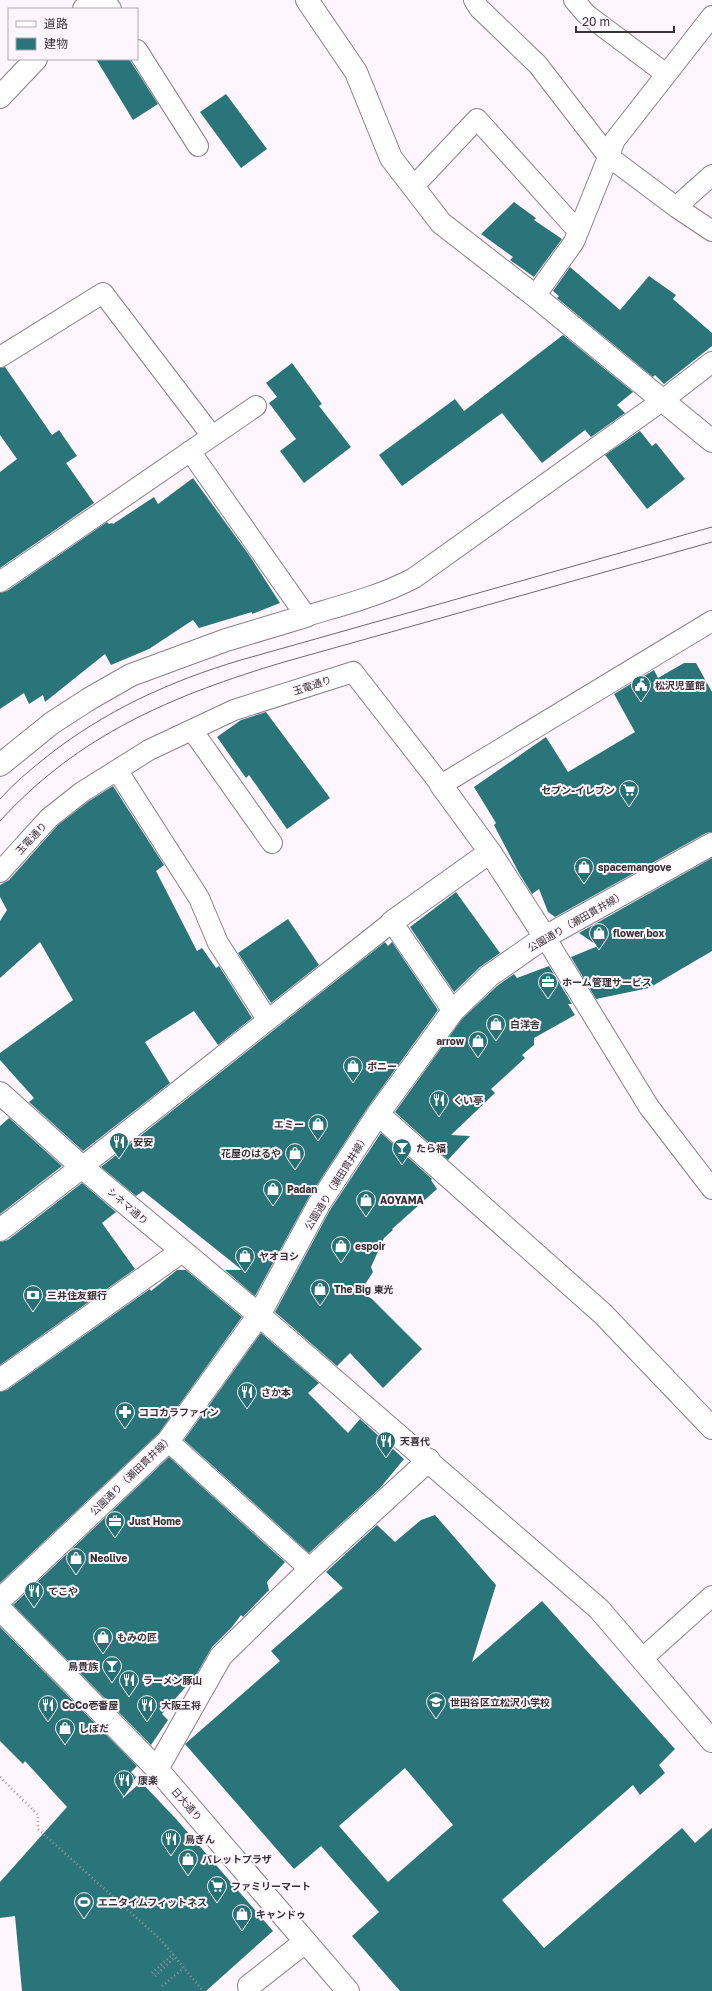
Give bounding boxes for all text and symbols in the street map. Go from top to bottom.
legend [8,8,138,60]
scale bar [576,8,674,34]
text: 20 m [582,14,610,29]
text: 道路 [44,16,68,31]
text: 建物 [44,36,68,51]
street label: 玉電通り [291,673,333,697]
public building icon: 松沢児童館 [630,674,652,702]
place label: 松沢児童館 [655,679,705,691]
supermarket icon: セブン-イレブン [618,779,640,807]
place label: セブン-イレブン [541,784,615,796]
street label: 玉電通り [13,819,49,857]
shop icon: spacemangove [573,856,595,884]
place label: spacemangove [598,861,672,873]
street label: 公園通り（瀬田貫井線） [525,888,627,954]
shop icon: flower box [588,922,610,950]
place label: flower box [613,927,664,939]
office icon: ホーム管理サービス [537,971,559,999]
place label: ホーム管理サービス [562,976,652,988]
shop icon: 白洋舎 [485,1013,507,1041]
place label: 白洋舎 [510,1018,540,1030]
shop icon: arrow [467,1030,489,1058]
place label: arrow [436,1035,465,1047]
shop icon: ポニー [342,1055,364,1083]
place label: ポニー [367,1060,397,1072]
restaurant icon: くい亭 [428,1089,450,1117]
place label: くい亭 [453,1094,483,1106]
shop icon: エミー [307,1113,329,1141]
place label: エミー [274,1118,304,1130]
restaurant icon: 安安 [108,1131,130,1159]
street label: 公園通り（瀬田貫井線） [302,1132,370,1232]
place label: 安安 [133,1136,153,1148]
bar icon: たら福 [391,1137,413,1165]
shop icon: 花屋のはるや [284,1142,306,1170]
place label: たら福 [416,1142,446,1154]
place label: 花屋のはるや [221,1147,281,1159]
shop icon: Padan [262,1178,284,1206]
place label: Padan [287,1183,317,1195]
street label: シネマ通り [105,1185,151,1227]
shop icon: AOYAMA [355,1189,377,1217]
place label: AOYAMA [380,1194,424,1206]
shop icon: espoir [330,1235,352,1263]
place label: espoir [355,1240,385,1252]
shop icon: ヤオヨシ [234,1245,256,1273]
place label: ヤオヨシ [259,1250,299,1262]
shop icon: The Big 東光 [309,1278,331,1306]
place label: The Big 東光 [334,1283,393,1295]
bank icon: 三井住友銀行 [22,1284,44,1312]
place label: 三井住友銀行 [47,1289,107,1301]
restaurant icon: さか本 [236,1381,258,1409]
place label: さか本 [261,1386,291,1398]
pharmacy icon: ココカラファイン [114,1401,136,1429]
place label: ココカラファイン [139,1406,219,1418]
restaurant icon: 天喜代 [375,1430,397,1458]
street label: 公園通り（瀬田貫井線） [87,1432,175,1518]
place label: 天喜代 [400,1435,430,1447]
office icon: Just Home [104,1510,126,1538]
place label: Just Home [129,1515,181,1527]
shop icon: Neolive [65,1547,87,1575]
place label: Neolive [90,1552,127,1564]
restaurant icon: てこや [23,1580,45,1608]
place label: てこや [48,1585,78,1597]
shop icon: もみの匠 [92,1626,114,1654]
place label: もみの匠 [117,1631,157,1643]
bar icon: 鳥貴族 [101,1655,123,1683]
place label: 鳥貴族 [68,1660,99,1672]
restaurant icon: ラーメン豚山 [118,1669,140,1697]
place label: ラーメン豚山 [143,1674,203,1686]
school or university icon: 世田谷区立松沢小学校 [425,1691,447,1719]
restaurant icon: CoCo壱番屋 [37,1694,59,1722]
restaurant icon: 大阪王将 [136,1694,158,1722]
place label: 世田谷区立松沢小学校 [450,1696,550,1708]
place label: CoCo壱番屋 [62,1699,118,1711]
place label: 大阪王将 [161,1699,201,1711]
shop icon: しぽだ [54,1717,76,1745]
place label: しぽだ [79,1722,109,1734]
restaurant icon: 康楽 [113,1769,135,1797]
place label: 康楽 [138,1774,158,1786]
street label: 日大通り [169,1785,205,1823]
restaurant icon: 鳥ぎん [160,1828,182,1856]
place label: 鳥ぎん [185,1833,215,1845]
shop icon: パレットプラザ [177,1848,199,1876]
place label: パレットプラザ [202,1853,272,1865]
supermarket icon: ファミリーマート [206,1875,228,1903]
place label: ファミリーマート [231,1880,311,1892]
sports icon: エニタイムフィットネス [73,1891,95,1919]
place label: エニタイムフィットネス [98,1896,207,1908]
shop icon: キャンドゥ [231,1903,253,1931]
place label: キャンドゥ [256,1908,306,1920]

